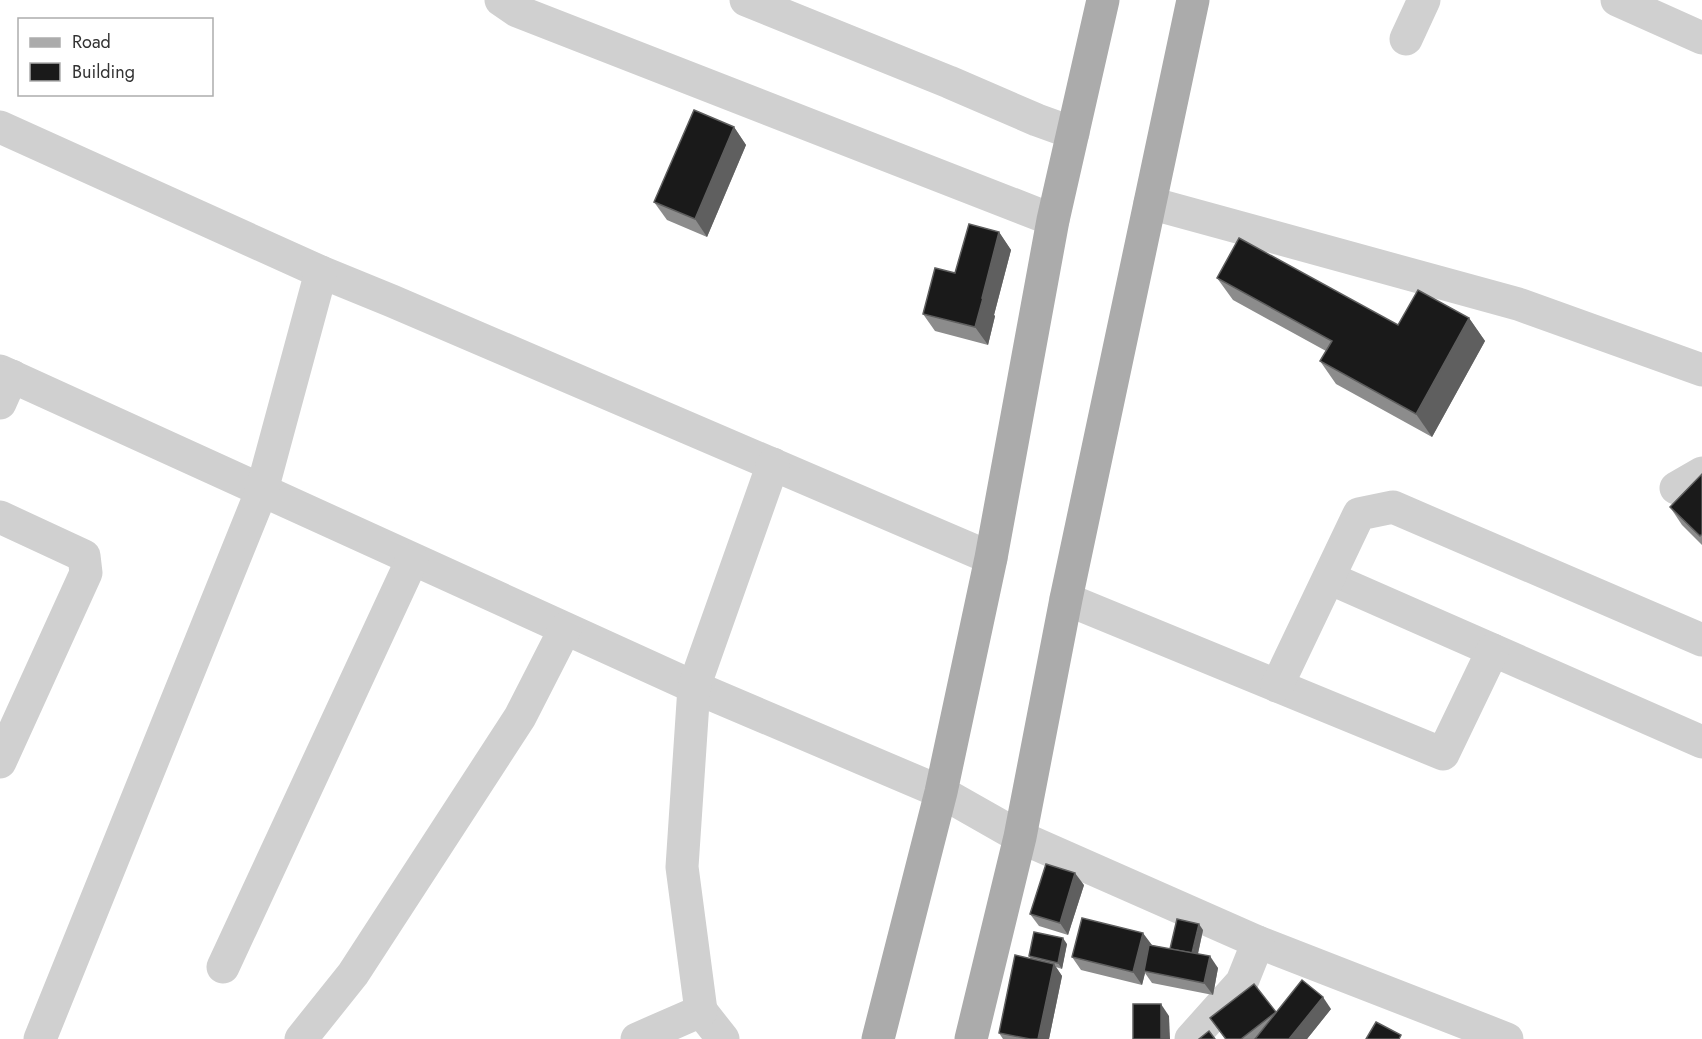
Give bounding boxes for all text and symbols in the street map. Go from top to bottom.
legend [18,18,213,96]
text: Road [72,29,111,55]
text: Building [72,59,135,85]

